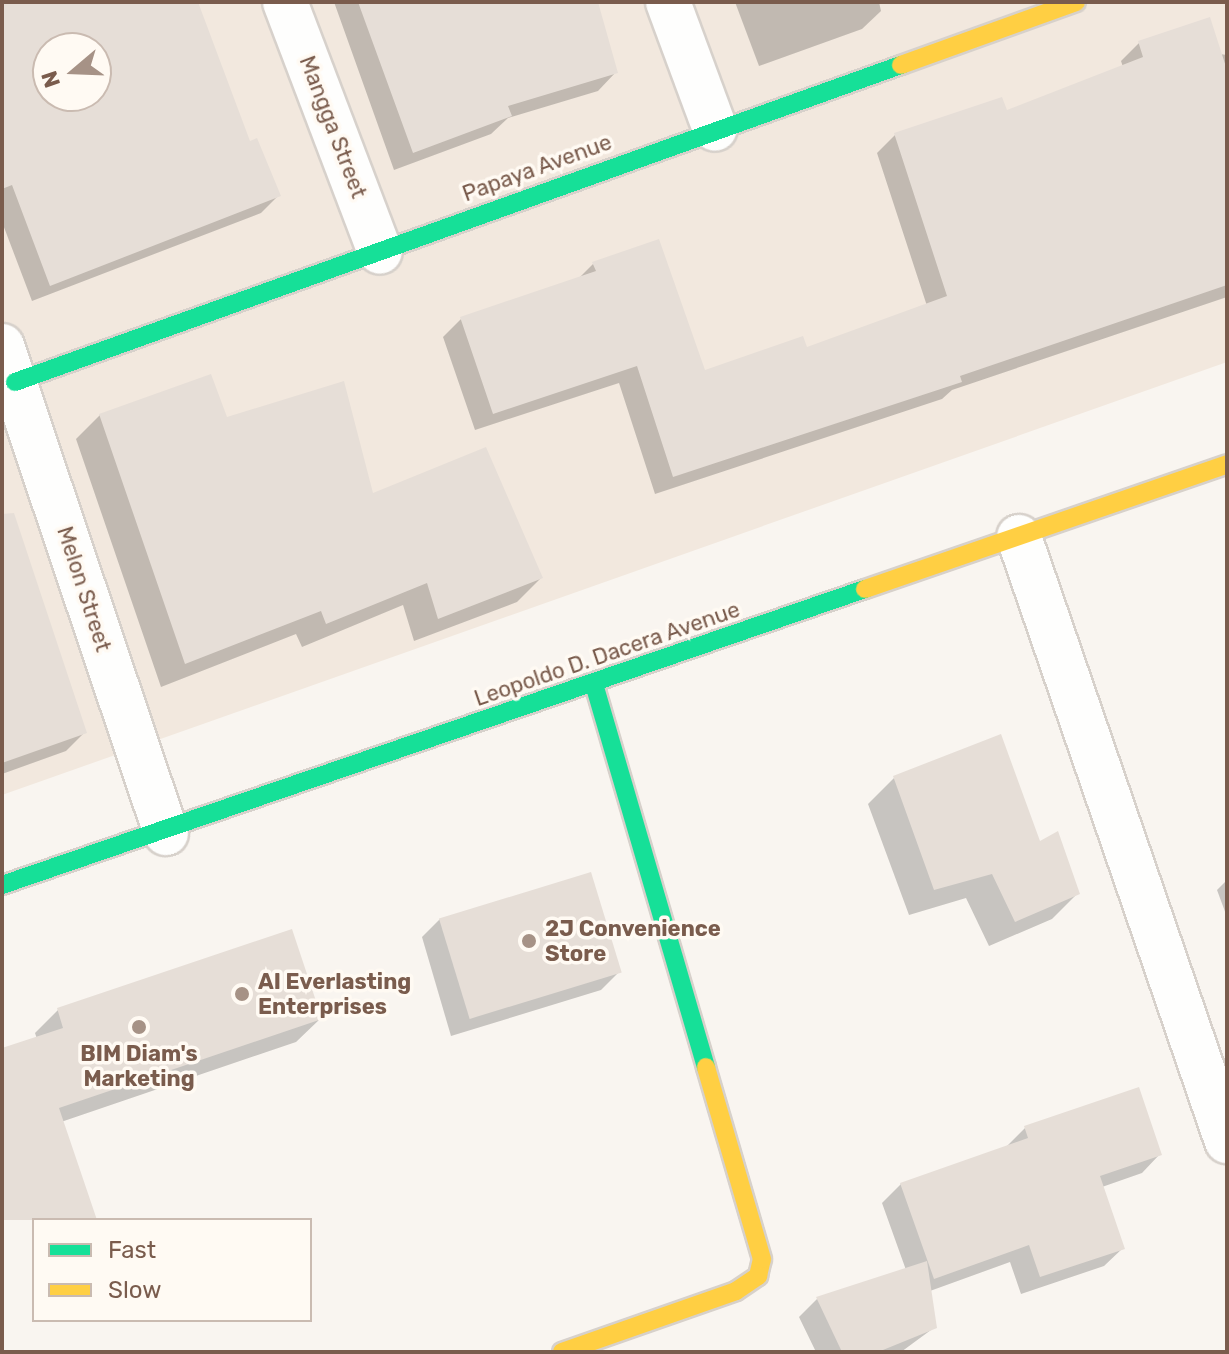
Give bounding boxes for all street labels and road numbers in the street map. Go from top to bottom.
street label: Mangga Street [294,52,372,202]
street label: Papaya Avenue [459,129,615,207]
street label: Melon Street [51,523,117,655]
street label: Leopoldo D. Dacera Avenue [471,596,743,712]

